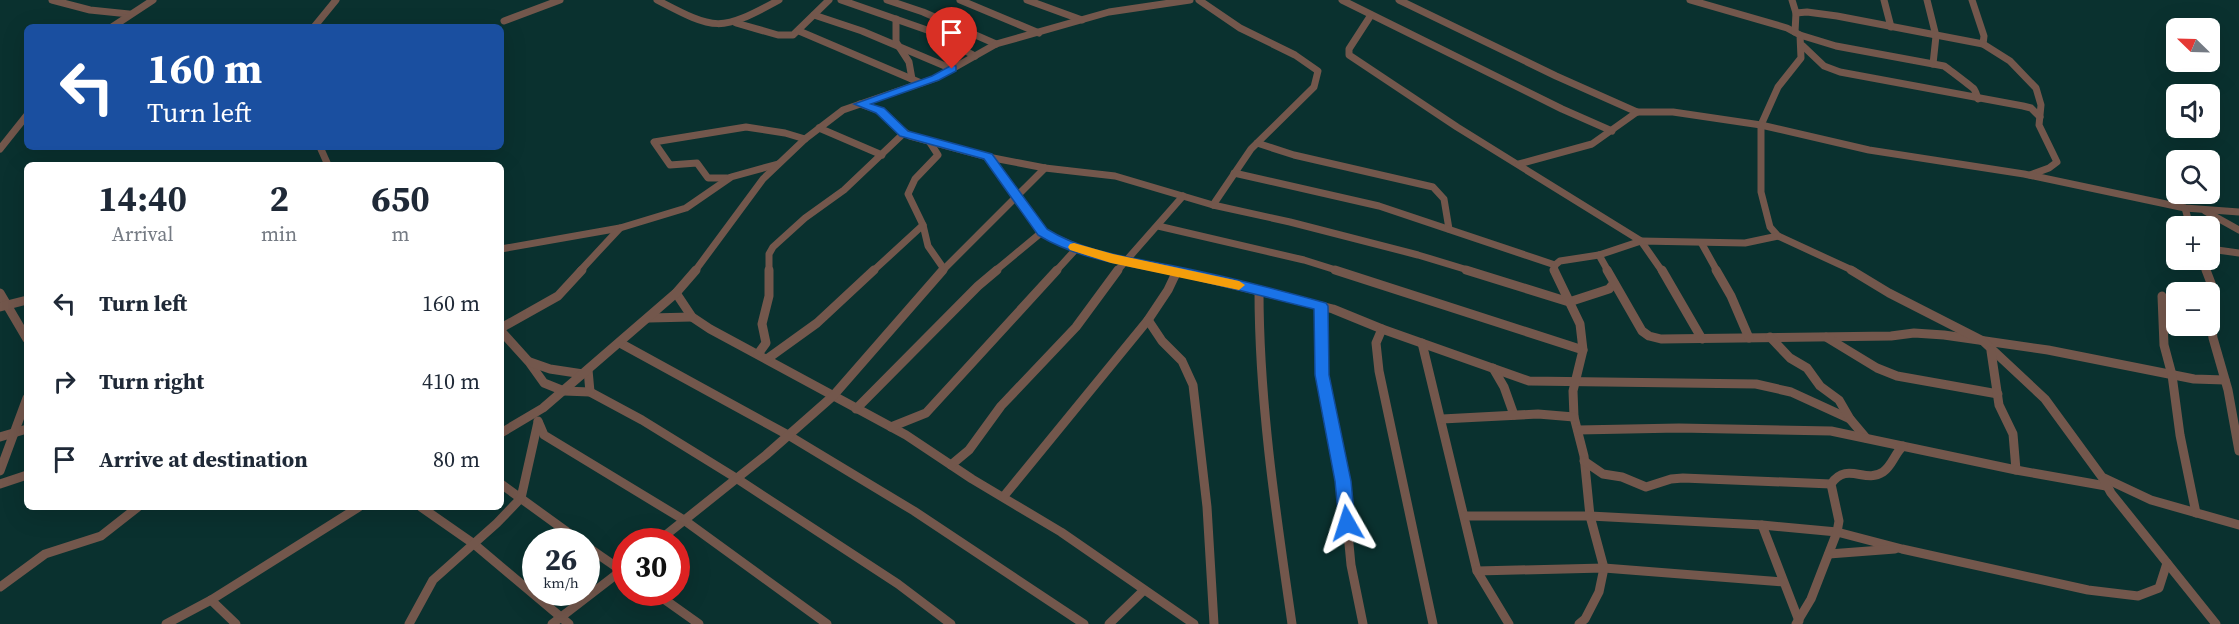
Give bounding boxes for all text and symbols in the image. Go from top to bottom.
pin [926,7,977,69]
icon: arrive [935,16,968,49]
north arrow [2166,18,2220,72]
map controls [2166,18,2220,336]
text: 160 m [147,39,262,97]
icon: left [48,48,126,126]
button: sound [2166,84,2220,138]
text: Turn left [147,94,251,131]
button: search [2166,150,2220,204]
text: 14:40 [98,174,187,223]
text: 2 [269,174,289,223]
text: 650 [371,174,430,223]
button: + [2166,216,2220,270]
text: Arrival [112,220,173,248]
text: min [261,220,297,248]
text: m [392,220,410,248]
button: − [2166,282,2220,336]
icon: left [48,287,81,320]
text: Turn left [99,288,187,318]
text: 160 m [422,288,480,318]
icon: right [48,365,81,398]
text: Turn right [99,366,204,396]
text: 410 m [422,366,480,396]
icon: arrive [48,443,81,476]
text: Arrive at destination [99,444,308,474]
text: 80 m [433,444,480,474]
position arrow [1315,491,1379,555]
speed limit sign: 30 [612,528,690,606]
text: 26 [545,539,577,580]
text: km/h [543,572,579,593]

